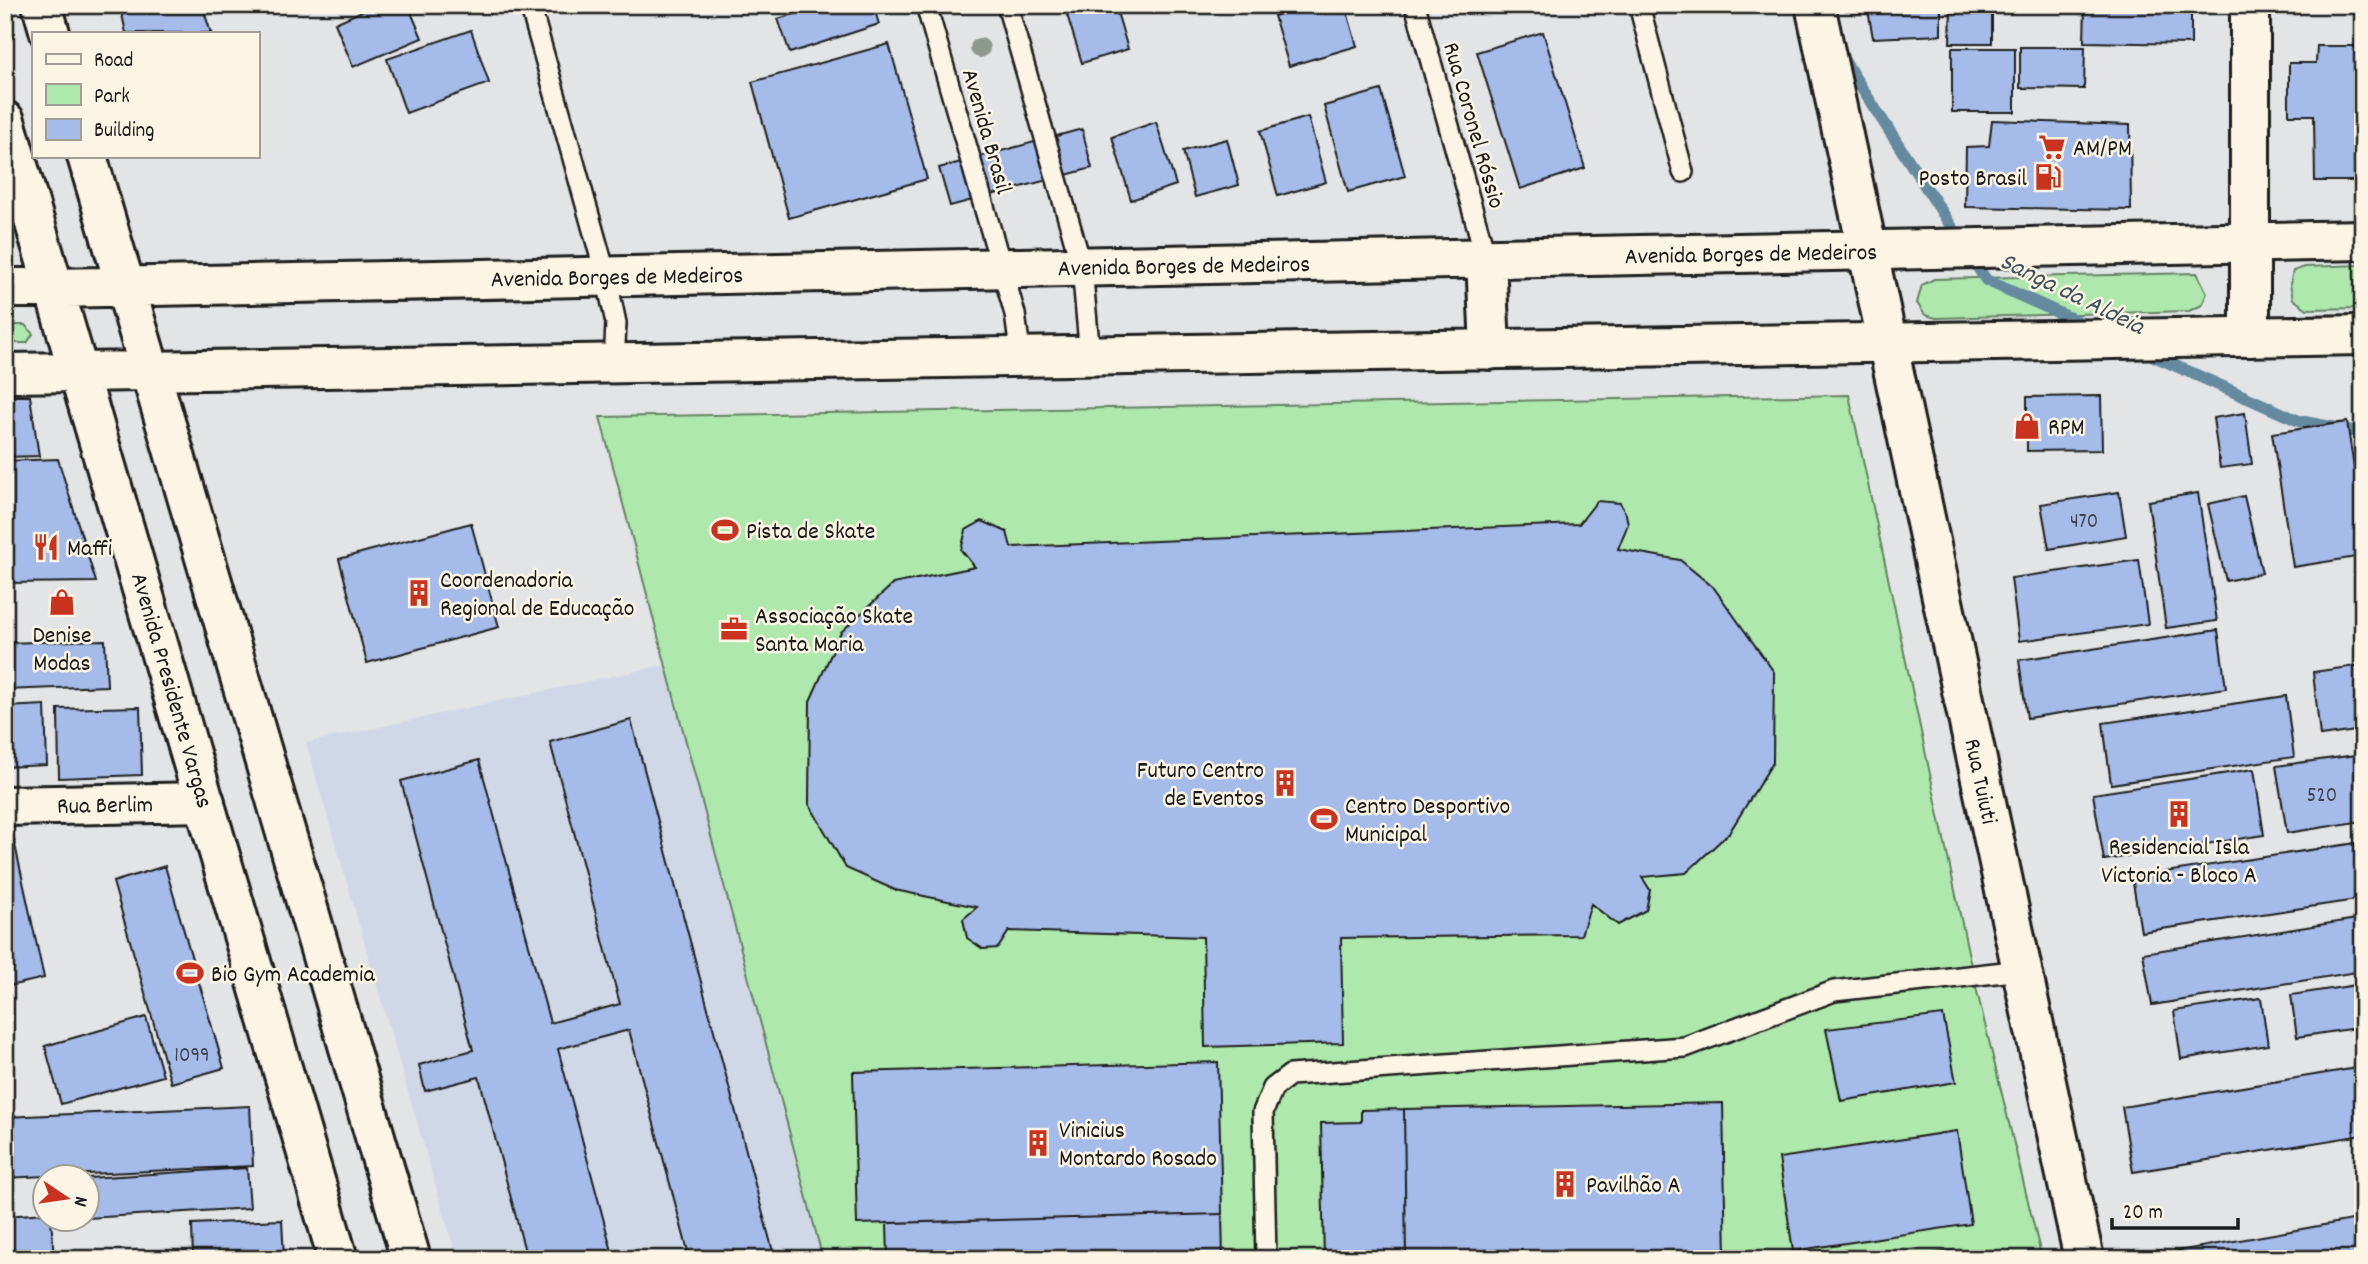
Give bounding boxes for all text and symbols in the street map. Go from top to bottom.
legend [32,32,259,158]
street label: Rua Coronel Róssio [1432,39,1512,213]
text: Road [94,47,133,77]
street label: Avenida Brasil [951,65,1019,199]
text: Park [94,83,130,113]
text: Building [94,117,154,147]
supermarket icon: AM/PM [2037,132,2067,162]
place label: AM/PM [2073,133,2132,167]
fuel station icon: Posto Brasil [2033,162,2063,192]
place label: Posto Brasil [1919,163,2027,197]
street label: Avenida Borges de Medeiros [1624,237,1878,275]
water label: Sanga da Aldeia [1993,244,2152,347]
street label: Avenida Borges de Medeiros [1057,249,1311,287]
street label: Avenida Borges de Medeiros [490,260,744,298]
shop icon: RPM [2012,411,2042,441]
place label: RPM [2048,412,2085,446]
house number: 470 [2070,508,2098,538]
sports icon: Pista de Skate [710,515,740,545]
place label: Pista de Skate [746,516,875,550]
restaurant icon: Maffi [31,532,61,562]
place label: Maffi [67,533,112,567]
place label: Coordenadoria Regional de Educação [440,565,634,627]
street label: Avenida Presidente Vargas [120,569,220,813]
building icon: Coordenadoria Regional de Educação [404,578,434,608]
shop icon: Denise Modas [47,587,77,617]
place label: Associação Skate Santa Maria [755,601,913,663]
office icon: Associação Skate Santa Maria [719,614,749,644]
place label: Denise Modas [32,620,92,682]
street label: Rua Tuiuti [1953,736,2005,828]
place label: Futuro Centro de Eventos [1137,755,1264,817]
building icon: Futuro Centro de Eventos [1270,768,1300,798]
house number: 520 [2307,782,2337,812]
street label: Rua Berlim [57,789,153,825]
place label: Centro Desportivo Municipal [1345,791,1510,853]
building icon: Residencial Isla Victoria - Bloco A [2164,799,2194,829]
sports icon: Centro Desportivo Municipal [1309,804,1339,834]
place label: Residencial Isla Victoria - Bloco A [2101,832,2257,894]
sports icon: Bio Gym Academia [175,958,205,988]
place label: Bio Gym Academia [211,959,375,993]
house number: 1099 [174,1042,210,1072]
place label: Vinicius Montardo Rosado [1059,1115,1217,1177]
building icon: Vinicius Montardo Rosado [1023,1128,1053,1158]
north arrow [32,1162,102,1232]
building icon: Pavilhão A [1550,1169,1580,1199]
place label: Pavilhão A [1586,1170,1681,1204]
scale bar [2112,1187,2238,1231]
text: N [65,1193,93,1209]
text: 20 m [2123,1199,2163,1229]

